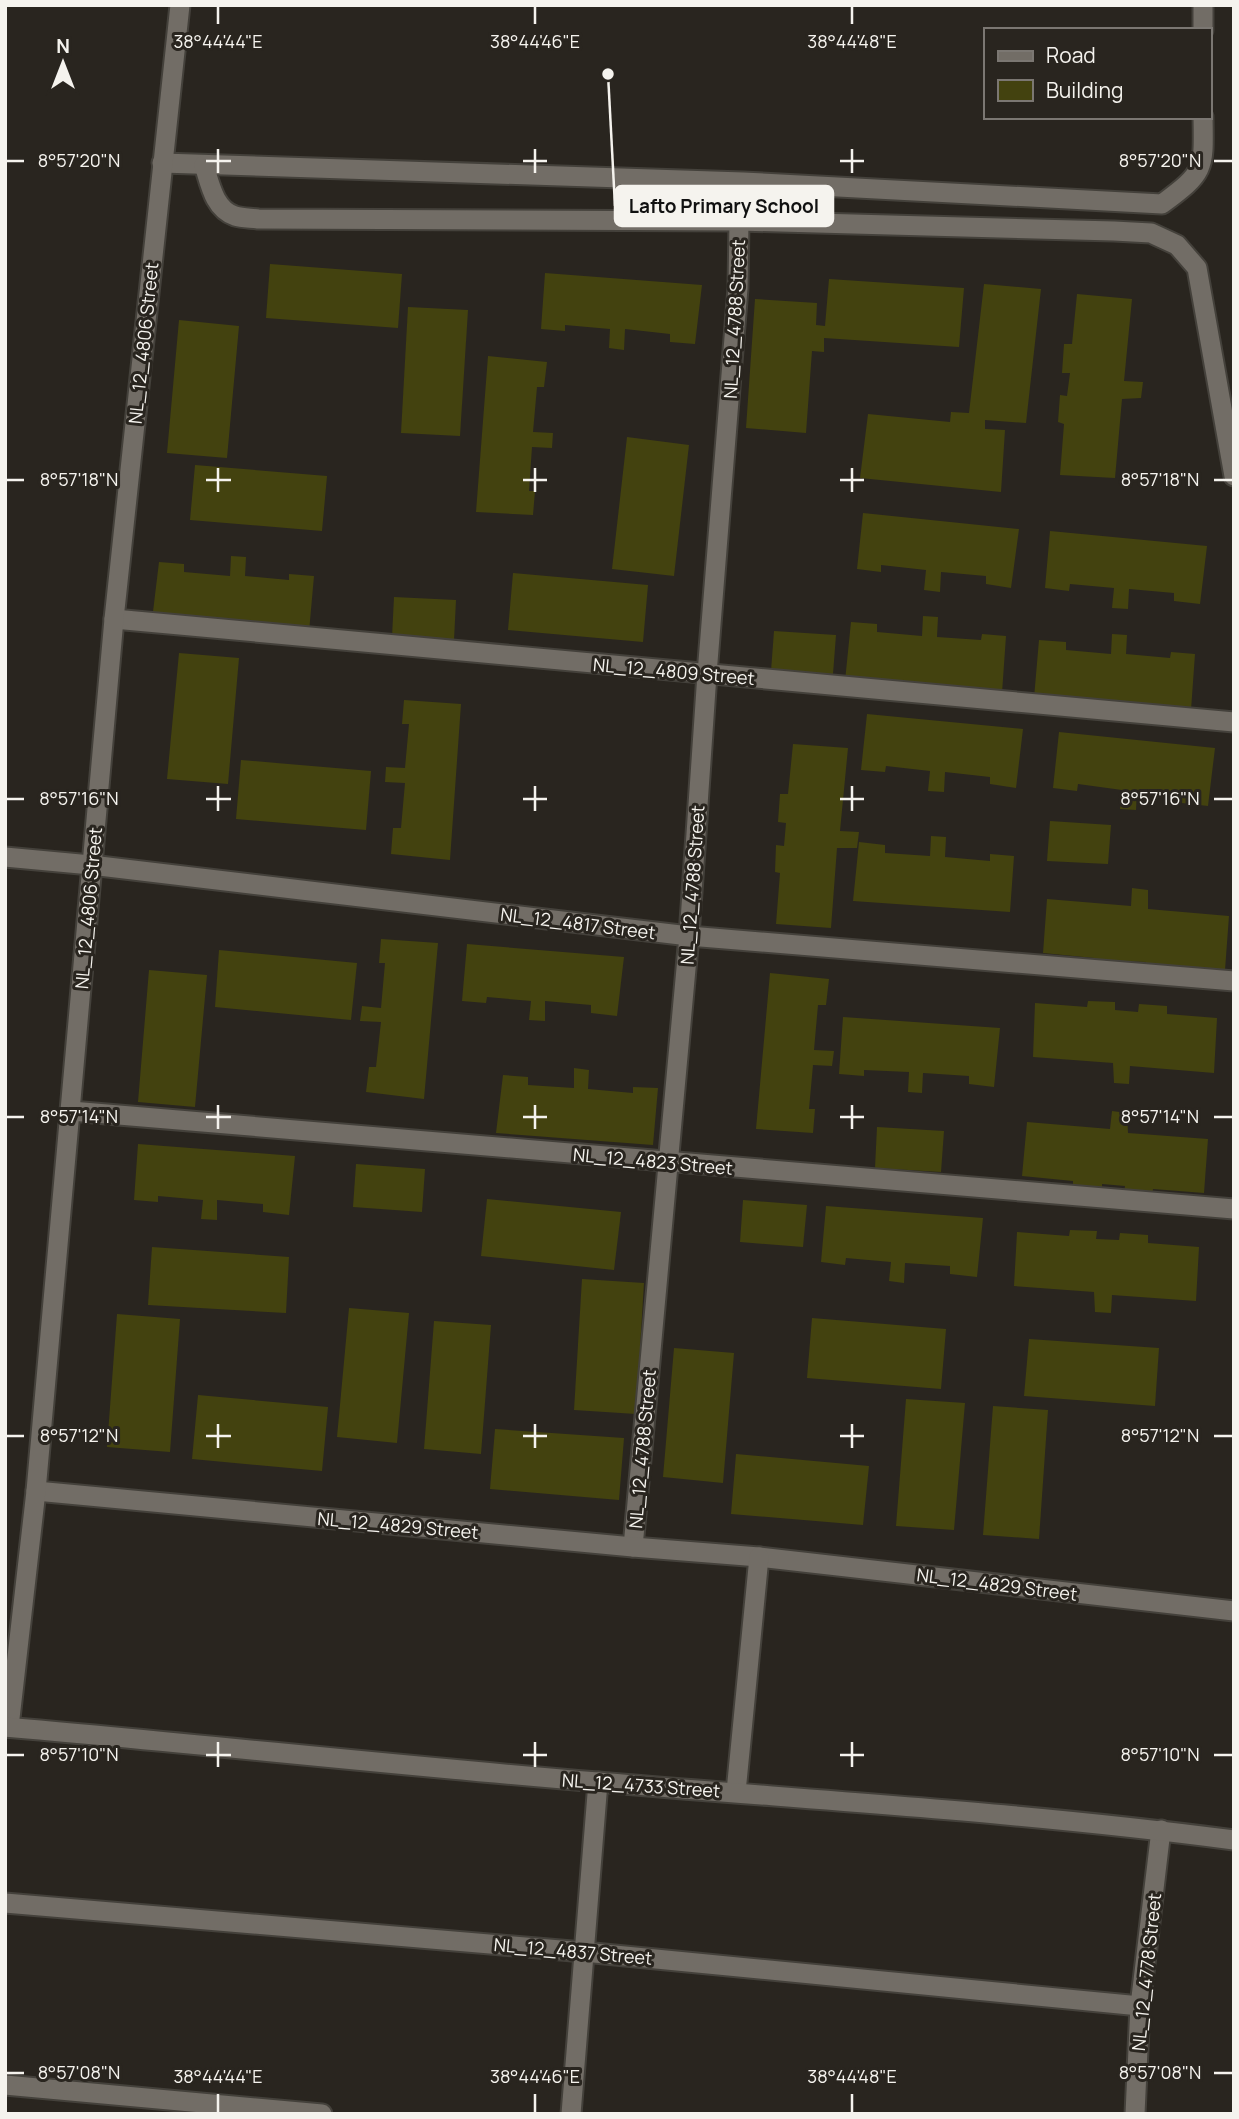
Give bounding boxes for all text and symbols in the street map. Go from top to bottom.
north arrow [28,28,98,98]
legend [984,28,1211,119]
text: 38°44'44"E [173,29,263,53]
text: 38°44'46"E [490,29,580,53]
text: 38°44'48"E [807,29,897,53]
text: N [56,33,70,59]
text: Road [1046,41,1096,69]
text: Building [1046,76,1123,104]
text: 8°57'20"N [38,148,120,172]
text: 8°57'20"N [1119,148,1201,172]
callout: Lafto Primary School [615,186,833,226]
text: Lafto Primary School [629,193,819,219]
street label: NL_12_4788 Street [718,239,750,399]
street label: NL_12_4806 Street [123,261,163,425]
text: 8°57'18"N [40,467,118,491]
text: 8°57'18"N [1121,467,1199,491]
street label: NL_12_4809 Street [592,652,756,690]
text: 8°57'16"N [39,786,119,810]
text: 8°57'16"N [1120,786,1200,810]
street label: NL_12_4788 Street [674,805,710,965]
street label: NL_12_4806 Street [69,826,107,990]
street label: NL_12_4817 Street [499,902,657,944]
text: 8°57'14"N [40,1104,118,1128]
text: 8°57'14"N [1121,1104,1199,1128]
street label: NL_12_4823 Street [572,1142,734,1180]
street label: NL_12_4788 Street [623,1368,661,1530]
text: 8°57'12"N [40,1423,118,1447]
text: 8°57'12"N [1121,1423,1199,1447]
street label: NL_12_4829 Street [317,1506,479,1544]
street label: NL_12_4829 Street [915,1562,1079,1606]
text: 8°57'10"N [39,1742,119,1766]
text: 8°57'10"N [1120,1742,1200,1766]
street label: NL_12_4733 Street [561,1767,721,1803]
street label: NL_12_4778 Street [1126,1892,1166,2052]
street label: NL_12_4837 Street [493,1932,653,1970]
text: 8°57'08"N [38,2060,120,2084]
text: 8°57'08"N [1119,2060,1201,2084]
text: 38°44'44"E [173,2064,263,2088]
text: 38°44'46"E [490,2064,580,2088]
text: 38°44'48"E [807,2064,897,2088]

